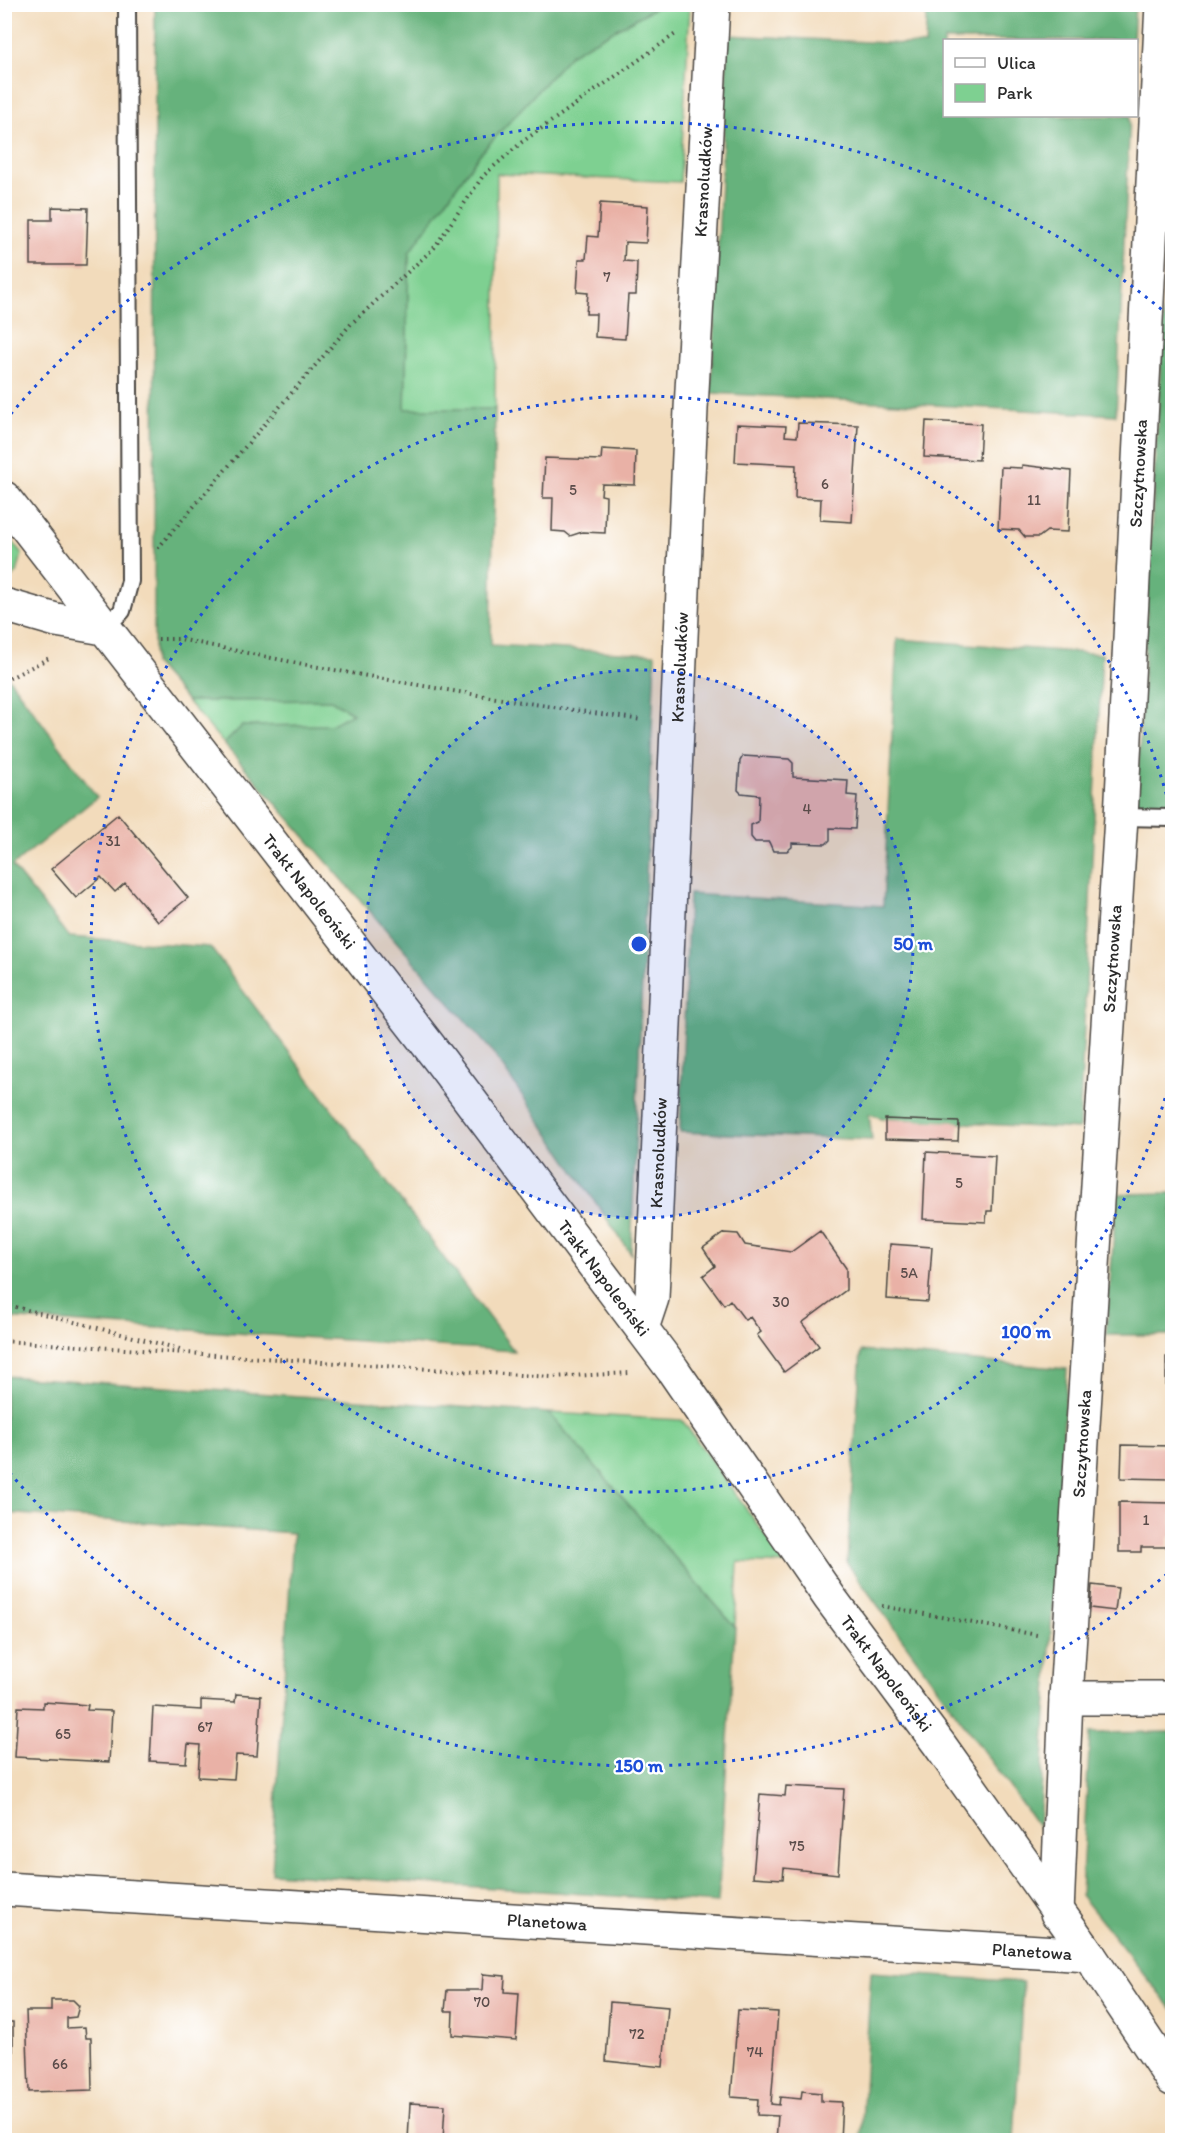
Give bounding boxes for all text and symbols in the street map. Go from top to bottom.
legend [943,39,1138,117]
text: Ulica [997,52,1036,74]
text: Park [997,82,1032,104]
street label: Krasnoludków [689,126,717,238]
house number: 7 [603,268,611,286]
street label: Szczytnowska [1125,419,1152,528]
house number: 6 [821,475,829,493]
house number: 5 [569,481,577,499]
house number: 11 [1027,491,1041,509]
street label: Krasnoludków [666,611,693,723]
house number: 4 [802,800,812,818]
street label: Trakt Napoleoński [258,829,361,954]
house number: 31 [105,832,121,850]
street label: Szczytnowska [1098,904,1127,1013]
text: 50 m [893,933,934,955]
centre of rings [629,934,649,954]
street label: Krasnoludków [645,1097,672,1209]
house number: 5 [955,1174,963,1192]
street label: Trakt Napoleoński [553,1215,655,1341]
house number: 5A [900,1264,918,1282]
house number: 30 [772,1293,790,1311]
text: 100 m [1001,1321,1052,1343]
street label: Szczytnowska [1068,1389,1096,1498]
house number: 1 [1143,1511,1150,1529]
street label: Trakt Napoleoński [836,1611,937,1736]
house number: 67 [197,1718,213,1736]
house number: 65 [55,1725,71,1743]
text: 150 m [615,1755,664,1777]
house number: 75 [789,1837,805,1855]
street label: Planetowa [506,1909,588,1935]
street label: Planetowa [991,1938,1074,1965]
house number: 70 [474,1993,490,2011]
house number: 72 [629,2025,645,2043]
house number: 74 [747,2043,763,2061]
house number: 66 [52,2055,68,2073]

